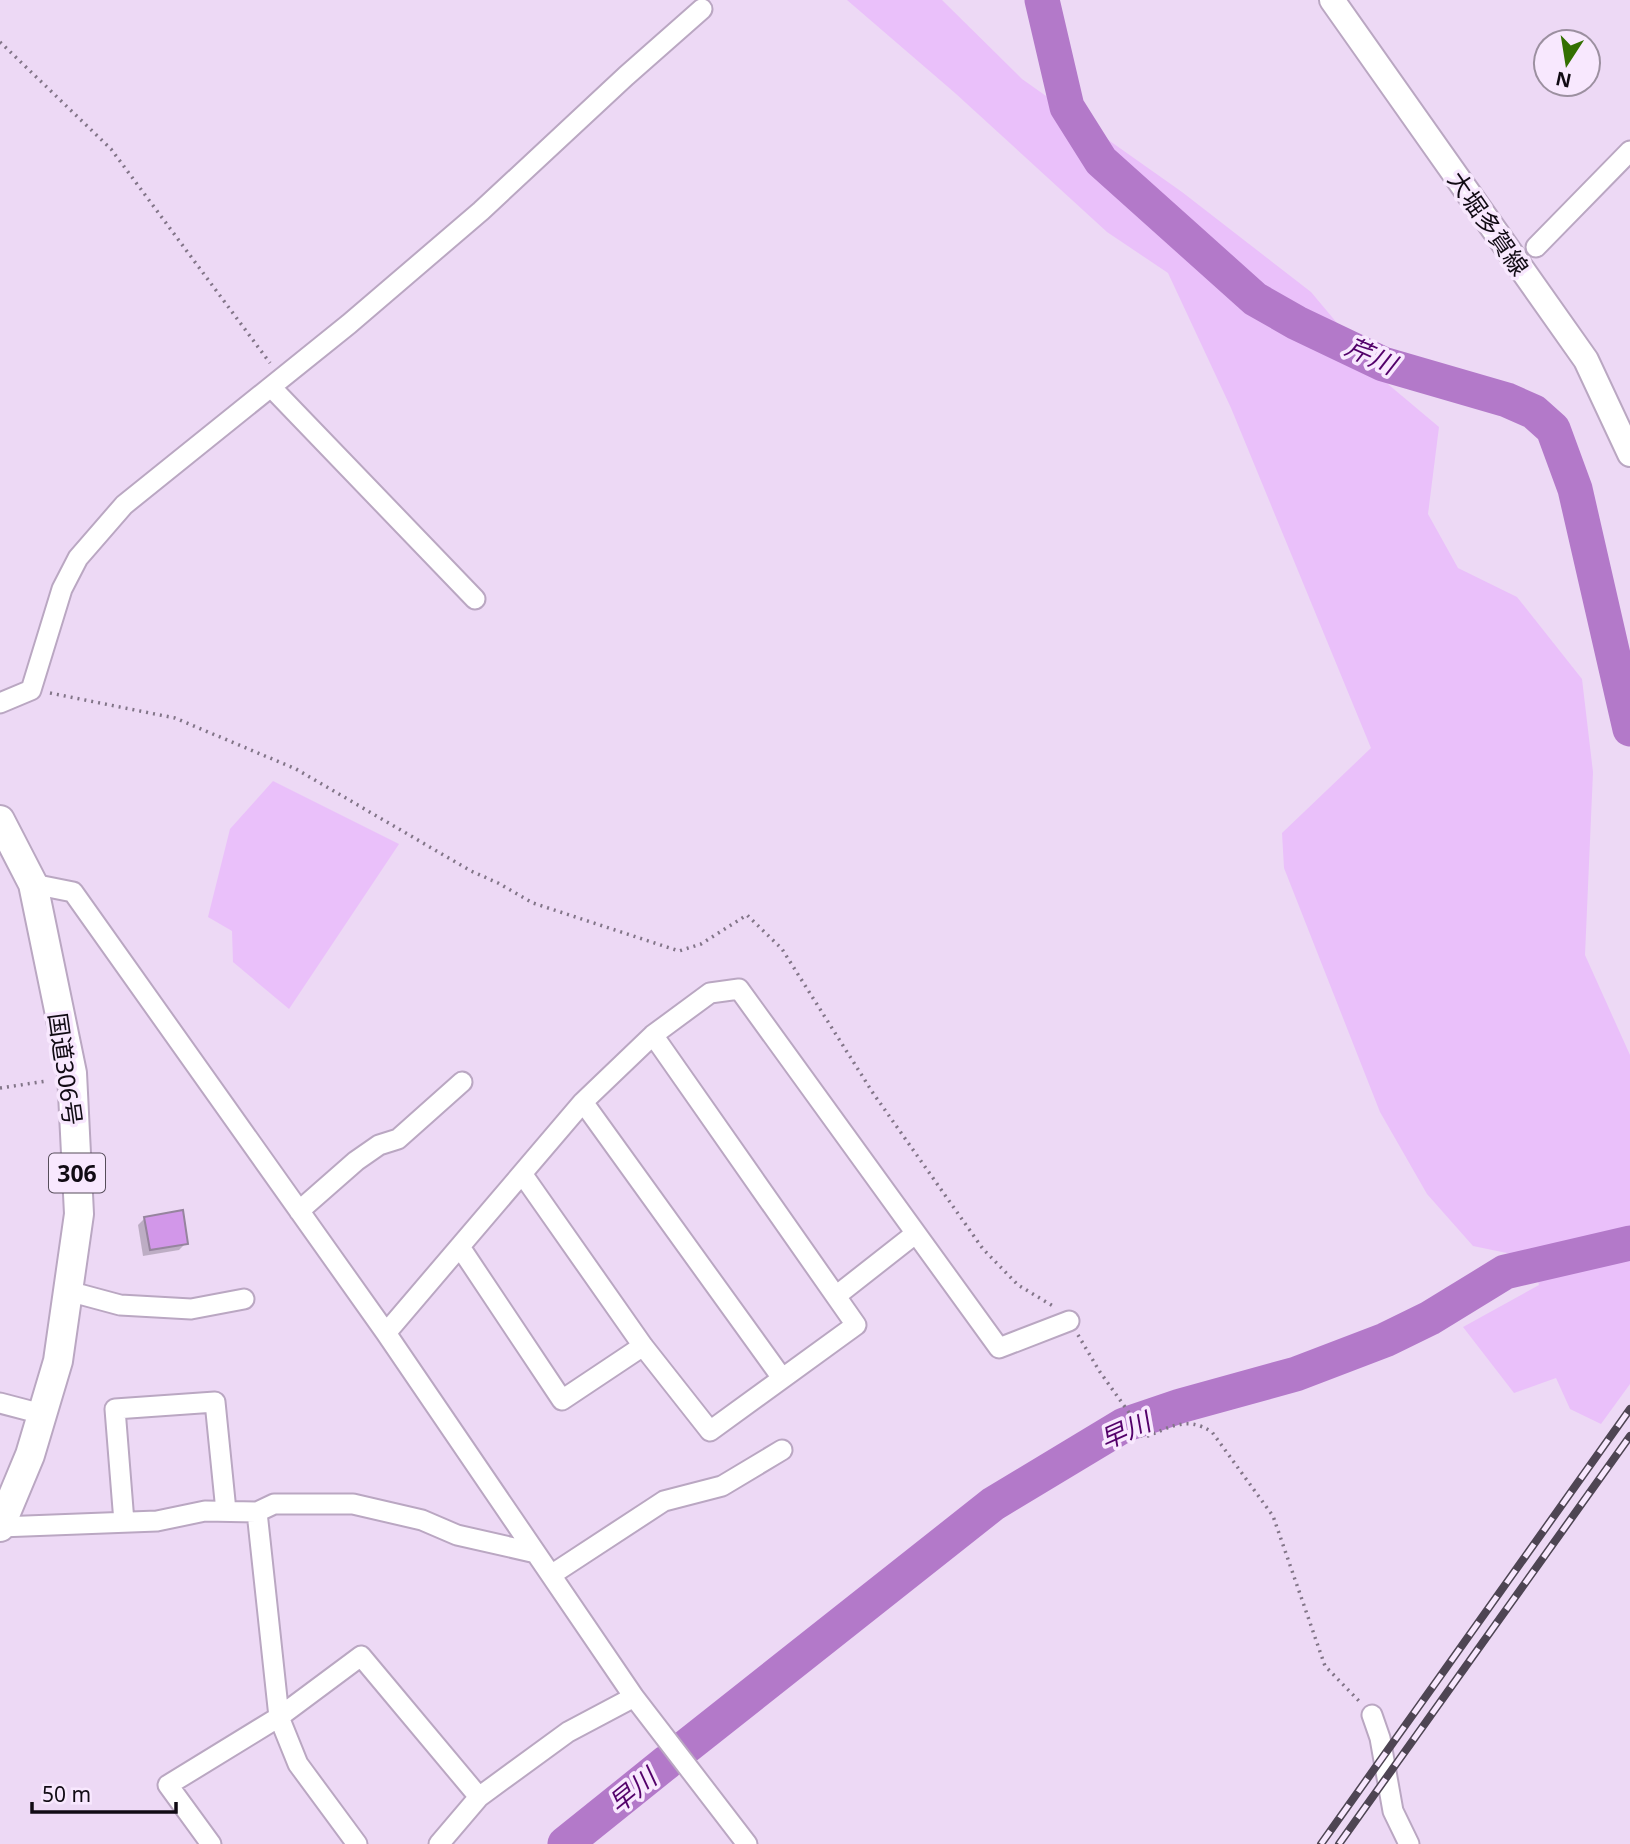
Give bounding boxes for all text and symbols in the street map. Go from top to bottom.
north arrow [1532,28,1602,98]
text: N [1553,65,1574,94]
street label: 大堀多賀線 [1441,164,1537,282]
water label: 芹川 [1340,328,1405,383]
street label: 国道306号 [42,1011,90,1127]
road number: 306 [49,1154,105,1192]
water label: 早川 [1094,1402,1159,1457]
water label: 早川 [600,1758,666,1820]
scale bar [32,1770,175,1814]
text: 50 m [42,1780,91,1808]

